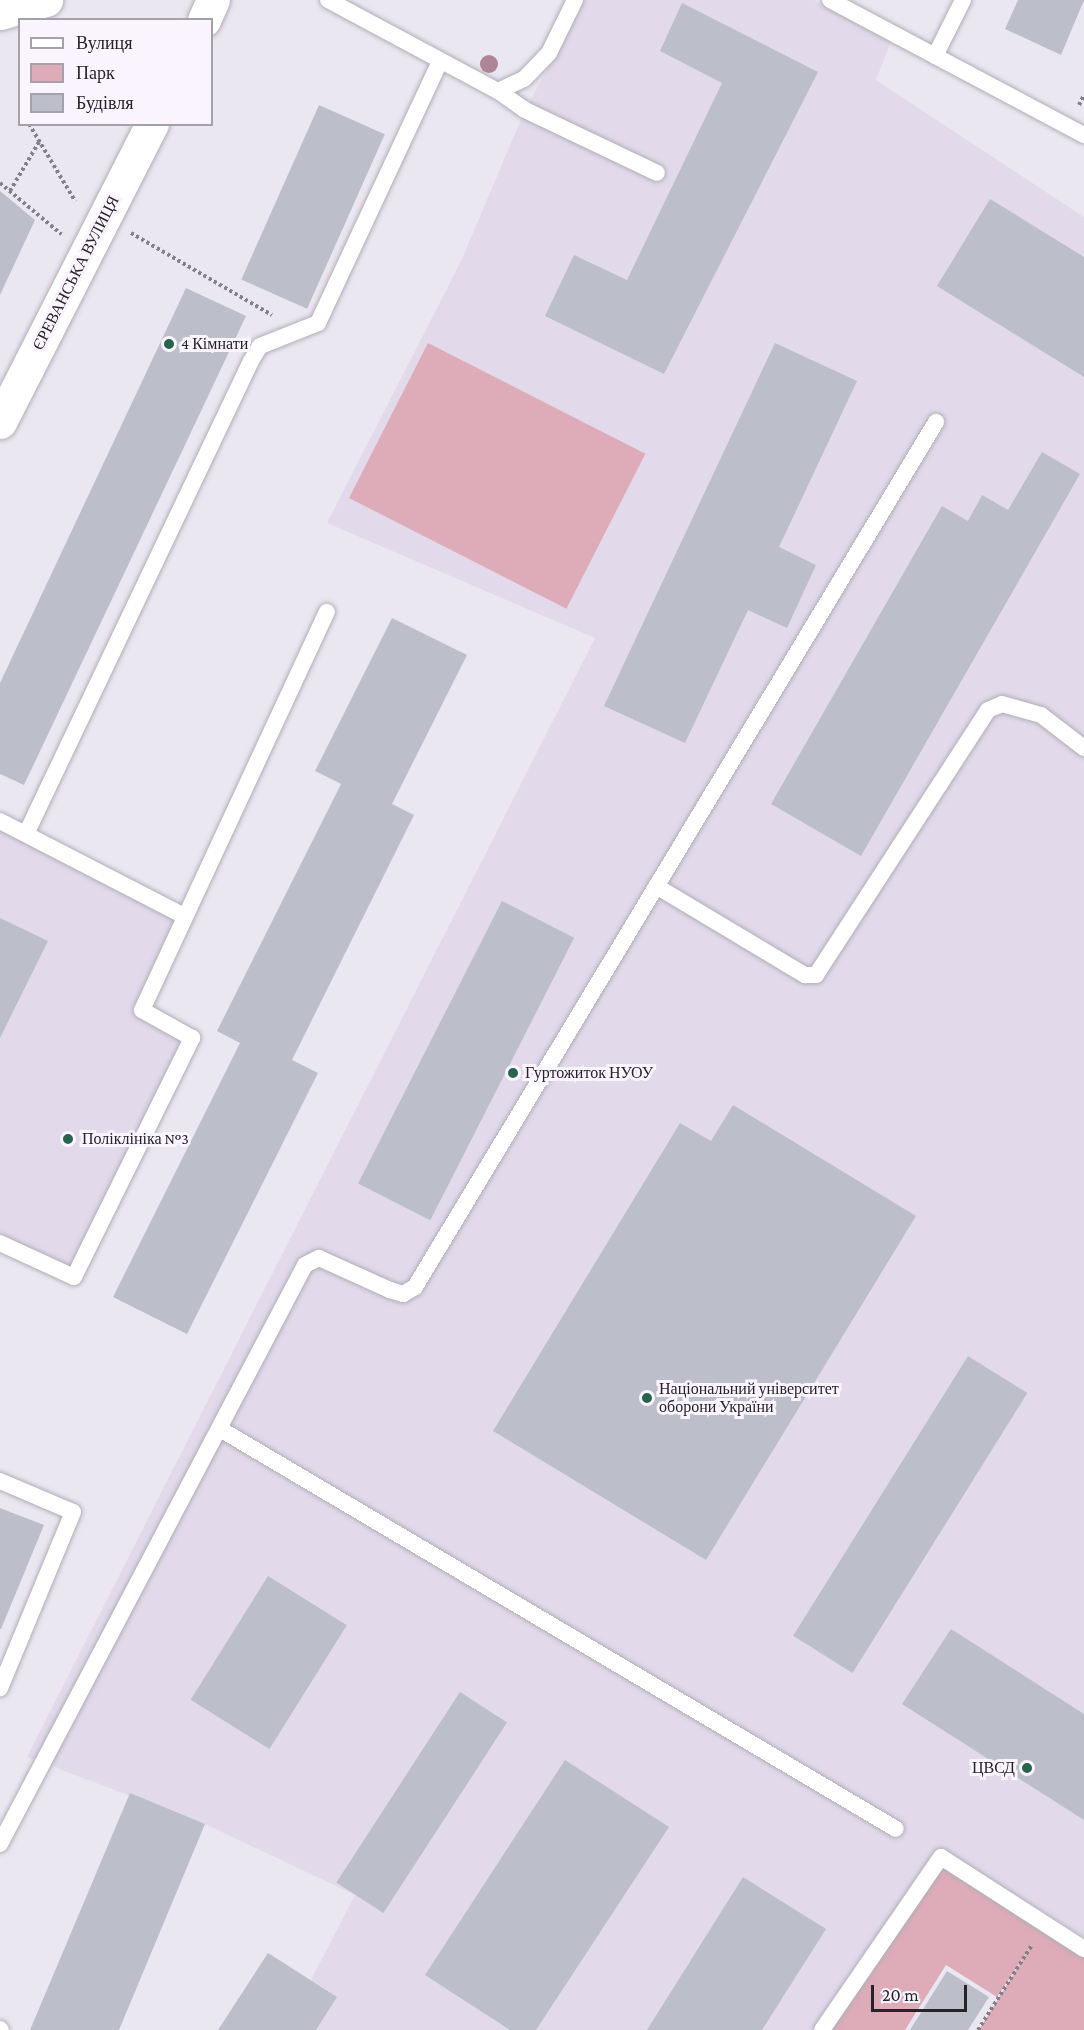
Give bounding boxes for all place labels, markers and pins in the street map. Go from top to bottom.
place label: 4 Кімнати [181,334,248,354]
marker: 4 Кімнати [162,337,176,351]
place label: Гуртожиток НУОУ [525,1063,653,1083]
marker: Гуртожиток НУОУ [506,1066,520,1080]
place label: Поліклініка №3 [82,1129,189,1149]
marker: Поліклініка №3 [59,1130,77,1148]
place label: Національний університет оборони України [659,1379,839,1417]
marker: Національний університет оборони України [640,1391,654,1405]
place label: ЦВСД [972,1758,1015,1778]
marker: ЦВСД [1020,1761,1034,1775]

